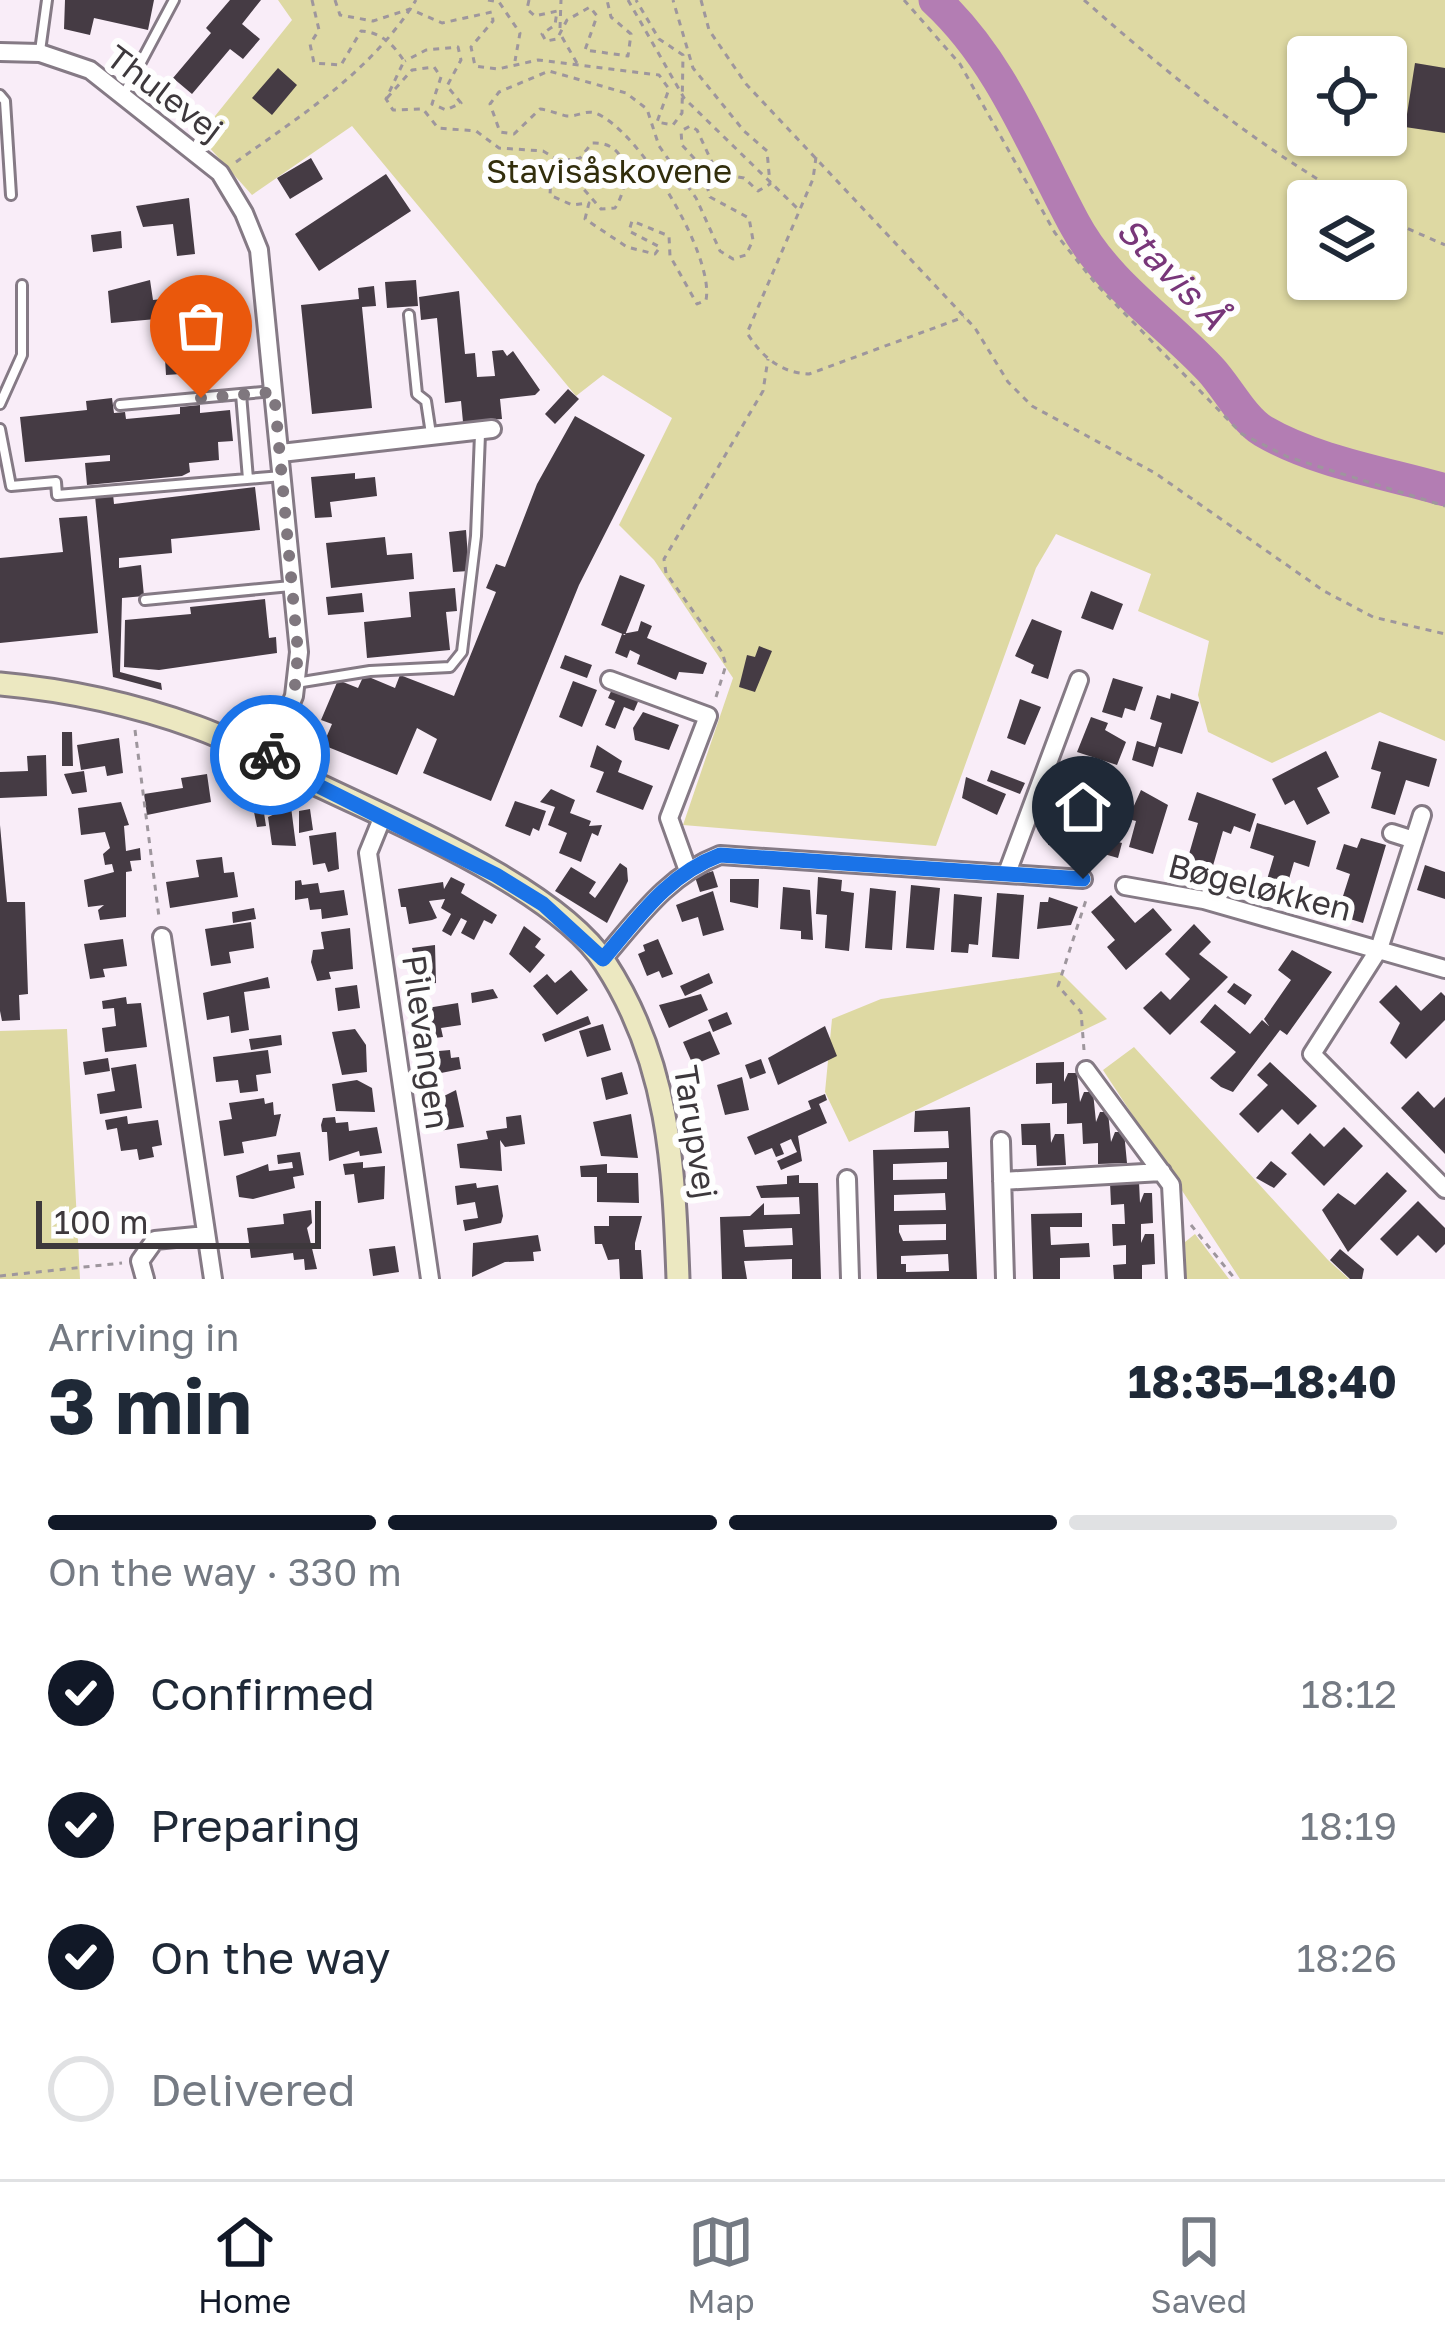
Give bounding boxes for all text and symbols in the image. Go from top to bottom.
street label: Thulevej [100,36,231,149]
map controls [1287,36,1407,300]
button: locate [1287,36,1407,156]
park label: Stavisåskovene [486,151,732,190]
button: layers [1287,180,1407,300]
water label: Stavis Å [1109,208,1236,338]
pin [150,275,252,398]
icon: bag [168,293,234,359]
courier [210,695,330,815]
icon: bike [237,722,303,788]
pin [1032,756,1134,879]
icon: home [1050,774,1116,840]
street label: Bøgeløkken [1164,845,1356,928]
street label: Pilevangen [395,952,458,1131]
street label: Tarupvej [667,1062,726,1201]
scale bar [36,1195,321,1248]
text: 100 m [54,1202,148,1241]
text: Arriving in [48,1313,239,1360]
text: 18:35–18:40 [1128,1354,1397,1408]
text: 3 min [48,1358,252,1451]
text: On the way · 330 m [48,1548,402,1595]
icon: check [48,1660,114,1726]
text: Confirmed [150,1666,375,1720]
text: 18:12 [1301,1670,1397,1717]
icon: check [48,1792,114,1858]
text: Preparing [150,1798,361,1852]
text: 18:19 [1300,1802,1397,1849]
icon: check [48,1924,114,1990]
text: On the way [150,1930,391,1984]
text: 18:26 [1296,1934,1397,1981]
text: Delivered [150,2062,355,2116]
tab: Home [198,2209,291,2320]
tab: Map [687,2209,755,2320]
tab: Saved [1151,2209,1247,2320]

